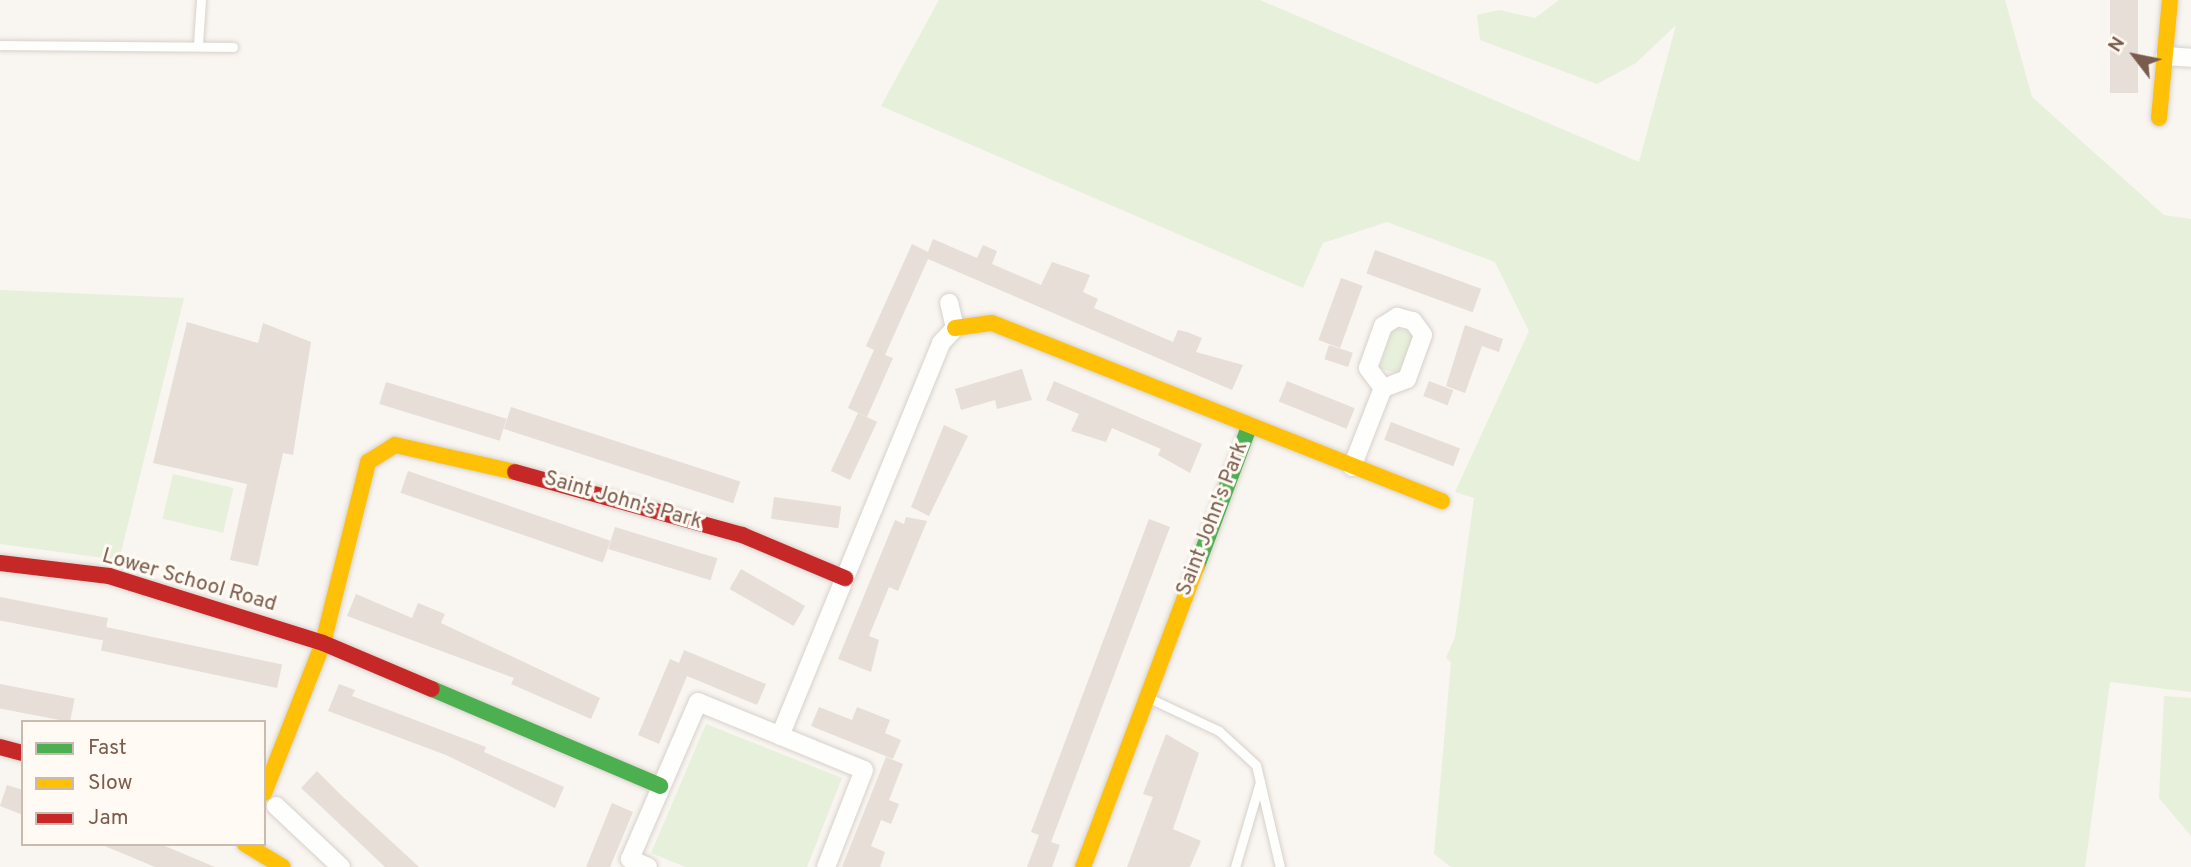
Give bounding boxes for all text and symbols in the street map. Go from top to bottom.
north arrow [2100,21,2170,91]
text: N [2103,33,2131,57]
street label: Saint John's Park [1172,438,1254,600]
street label: Saint John's Park [541,466,705,536]
street label: Lower School Road [99,544,279,618]
legend [21,720,266,846]
text: Fast [88,735,127,762]
text: Slow [88,770,133,797]
text: Jam [88,805,129,832]

